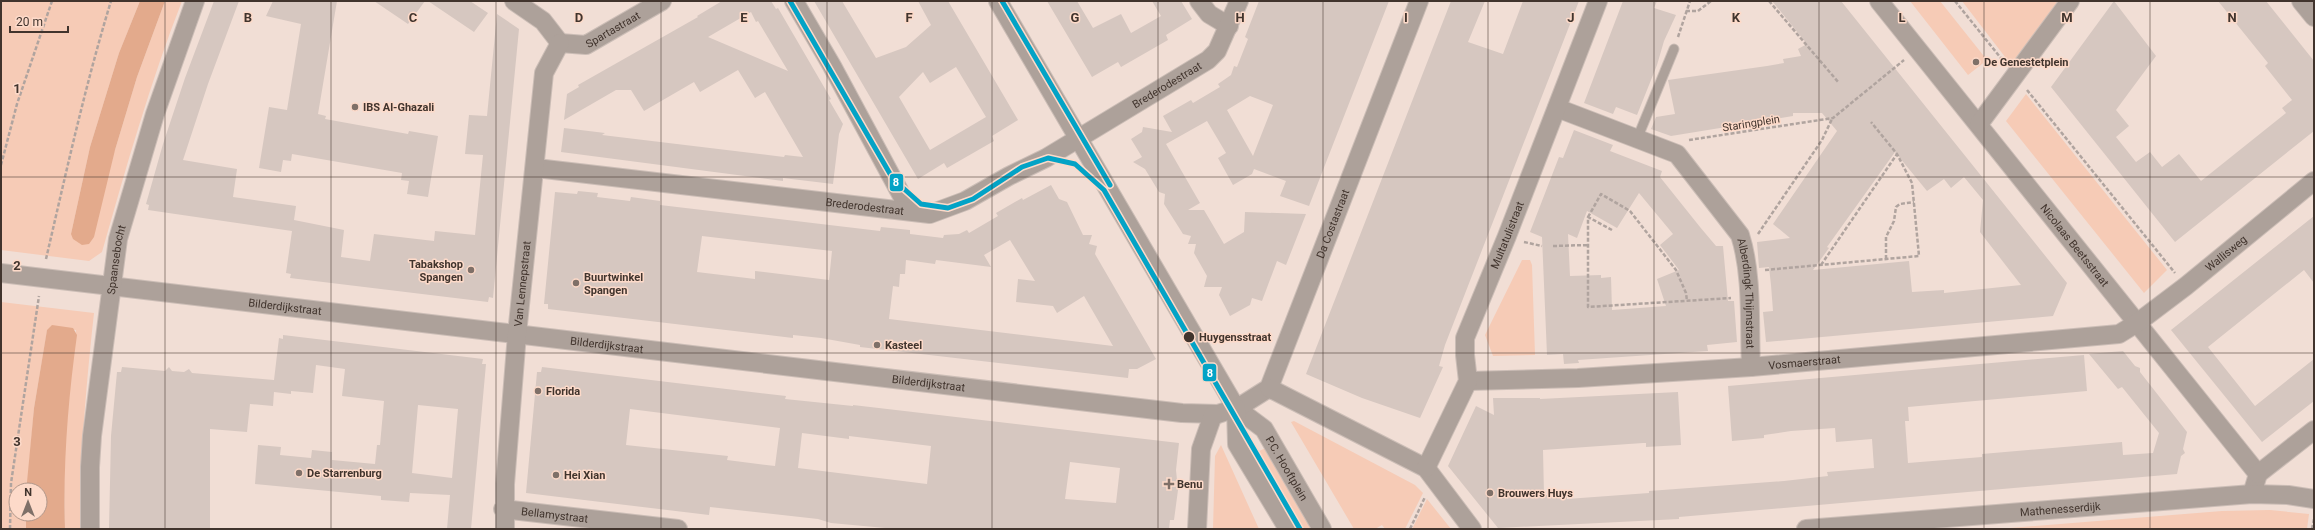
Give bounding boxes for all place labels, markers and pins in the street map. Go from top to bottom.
place label: De Genestetplein [1984,56,2069,69]
marker: De Genestetplein [1971,57,1981,67]
place label: IBS Al-Ghazali [363,101,434,114]
marker: IBS Al-Ghazali [350,102,360,112]
place label: Tabakshop Spangen [409,258,463,284]
marker: Tabakshop Spangen [466,265,476,275]
place label: Buurtwinkel Spangen [584,271,643,297]
marker: Buurtwinkel Spangen [571,278,581,288]
marker: Huygensstraat [1182,330,1196,344]
place label: Huygensstraat [1199,331,1271,344]
place label: Kasteel [885,339,922,352]
marker: Kasteel [872,340,882,350]
place label: Florida [546,385,580,398]
marker: Florida [533,386,543,396]
place label: De Starrenburg [307,467,382,480]
marker: De Starrenburg [294,468,304,478]
place label: Hei Xian [564,469,605,482]
marker: Hei Xian [551,470,561,480]
place label: Benu [1177,478,1202,491]
marker: Benu [1164,479,1174,489]
place label: Brouwers Huys [1498,487,1573,500]
marker: Brouwers Huys [1485,488,1495,498]

